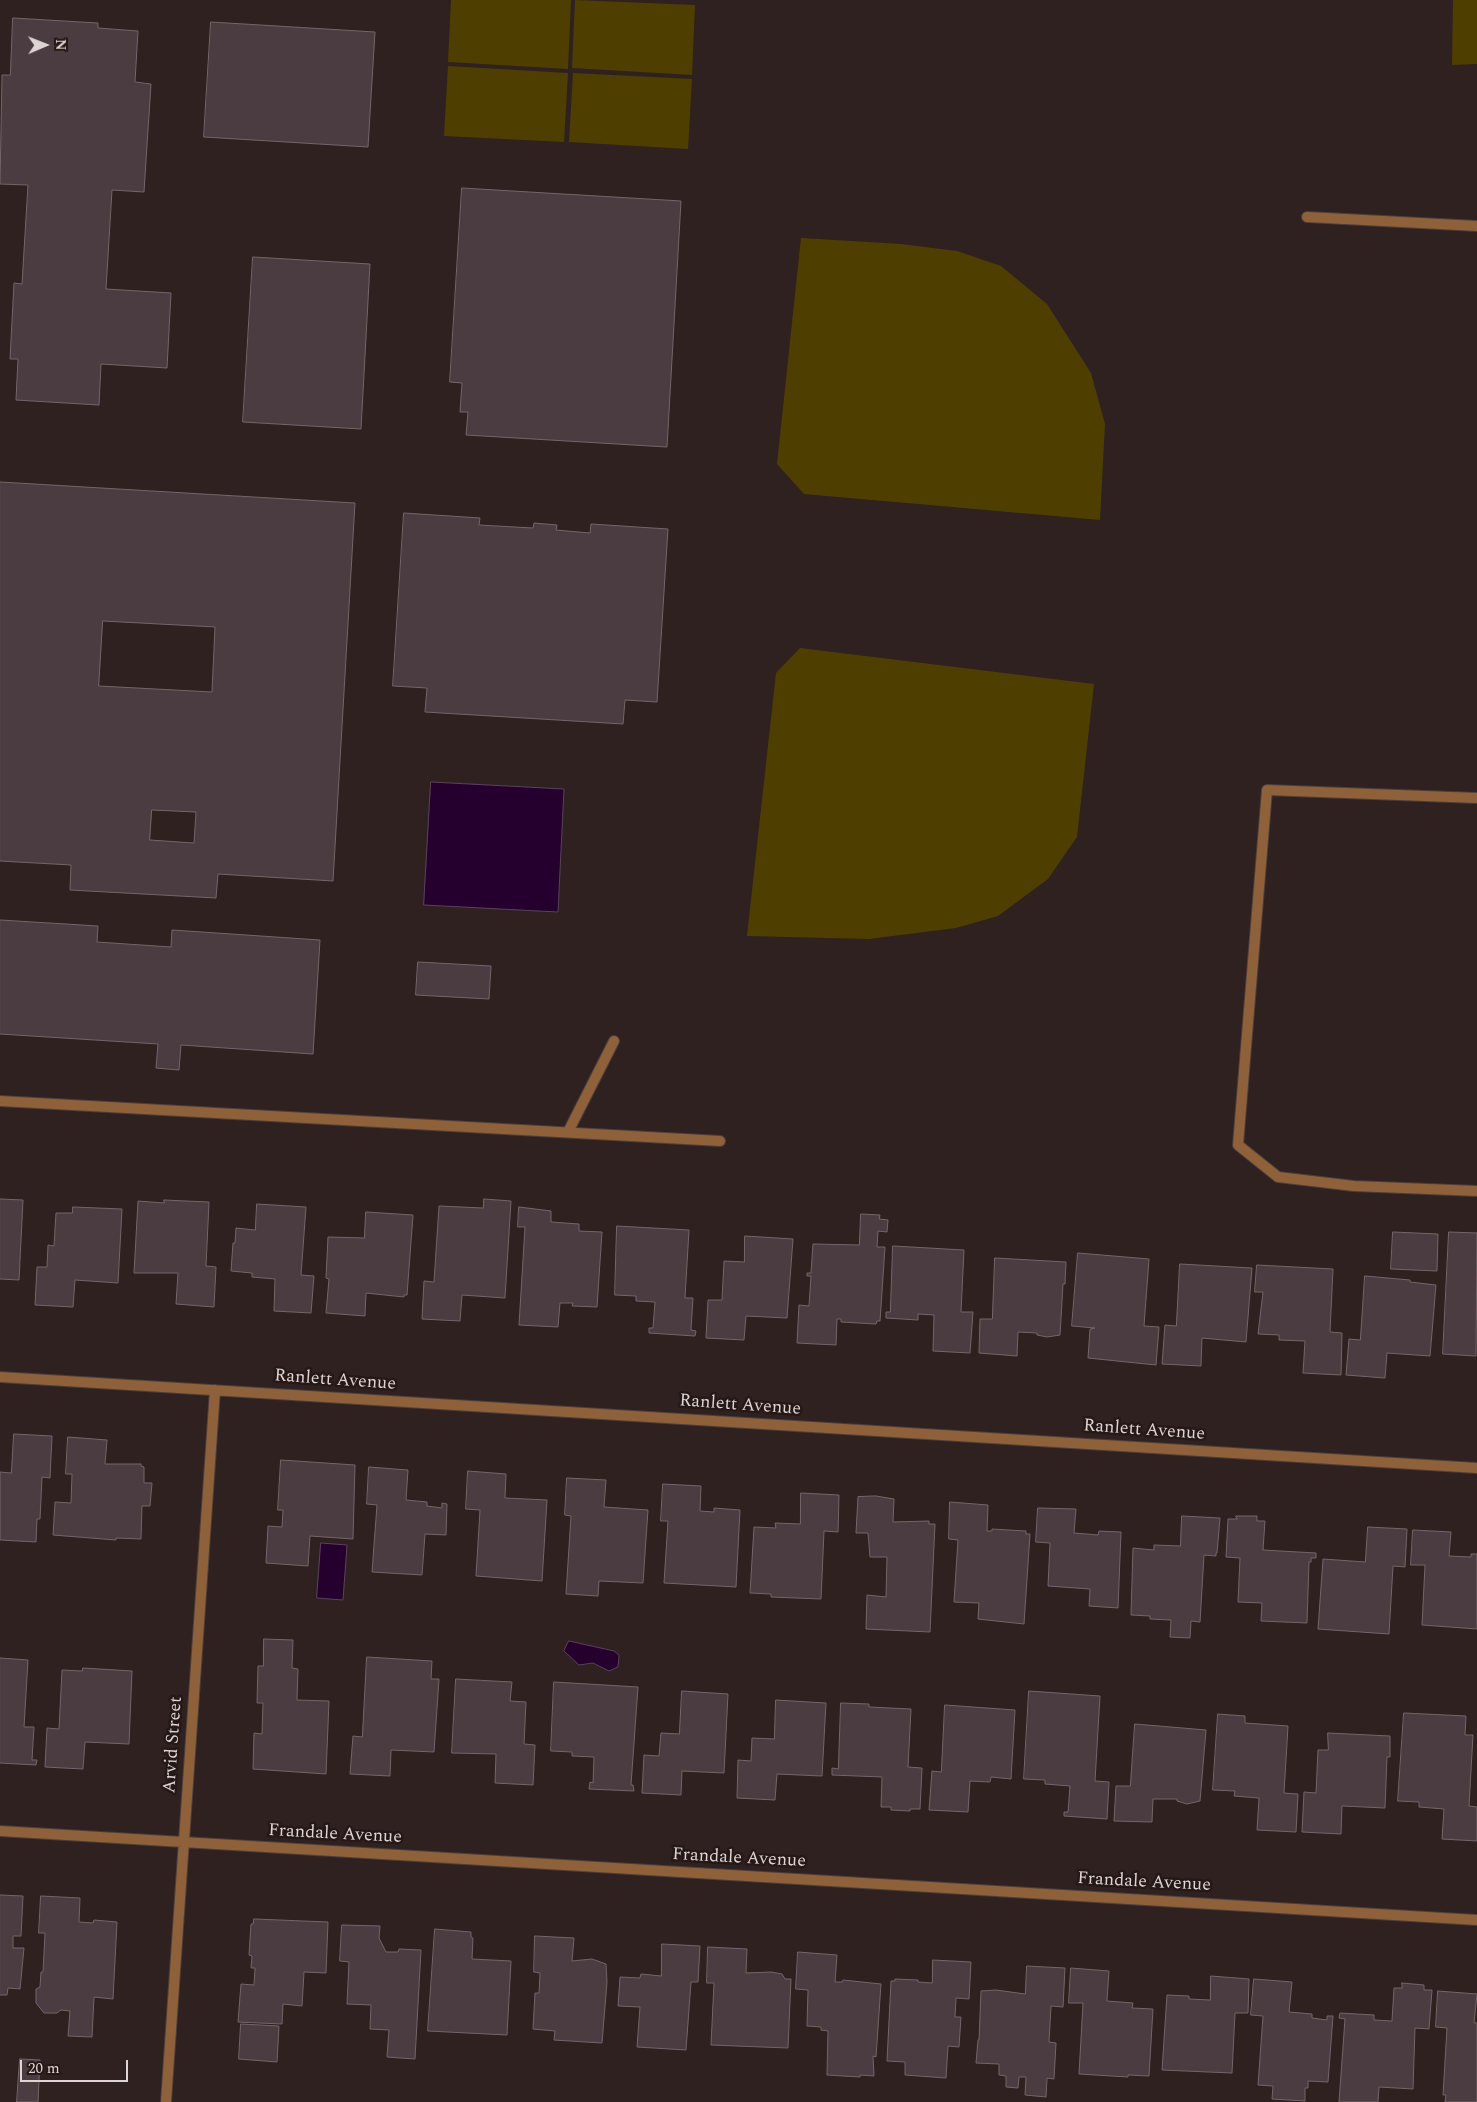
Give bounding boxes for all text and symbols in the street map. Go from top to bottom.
north arrow [20,20,70,70]
text: N [50,39,71,51]
street label: Ranlett Avenue [273,1366,397,1396]
street label: Ranlett Avenue [678,1391,802,1421]
street label: Ranlett Avenue [1082,1416,1206,1446]
street label: Arvid Street [160,1696,188,1794]
street label: Frandale Avenue [268,1821,402,1849]
street label: Frandale Avenue [672,1845,806,1873]
street label: Frandale Avenue [1077,1869,1211,1897]
scale bar [22,2050,130,2082]
text: 20 m [28,2057,60,2080]

